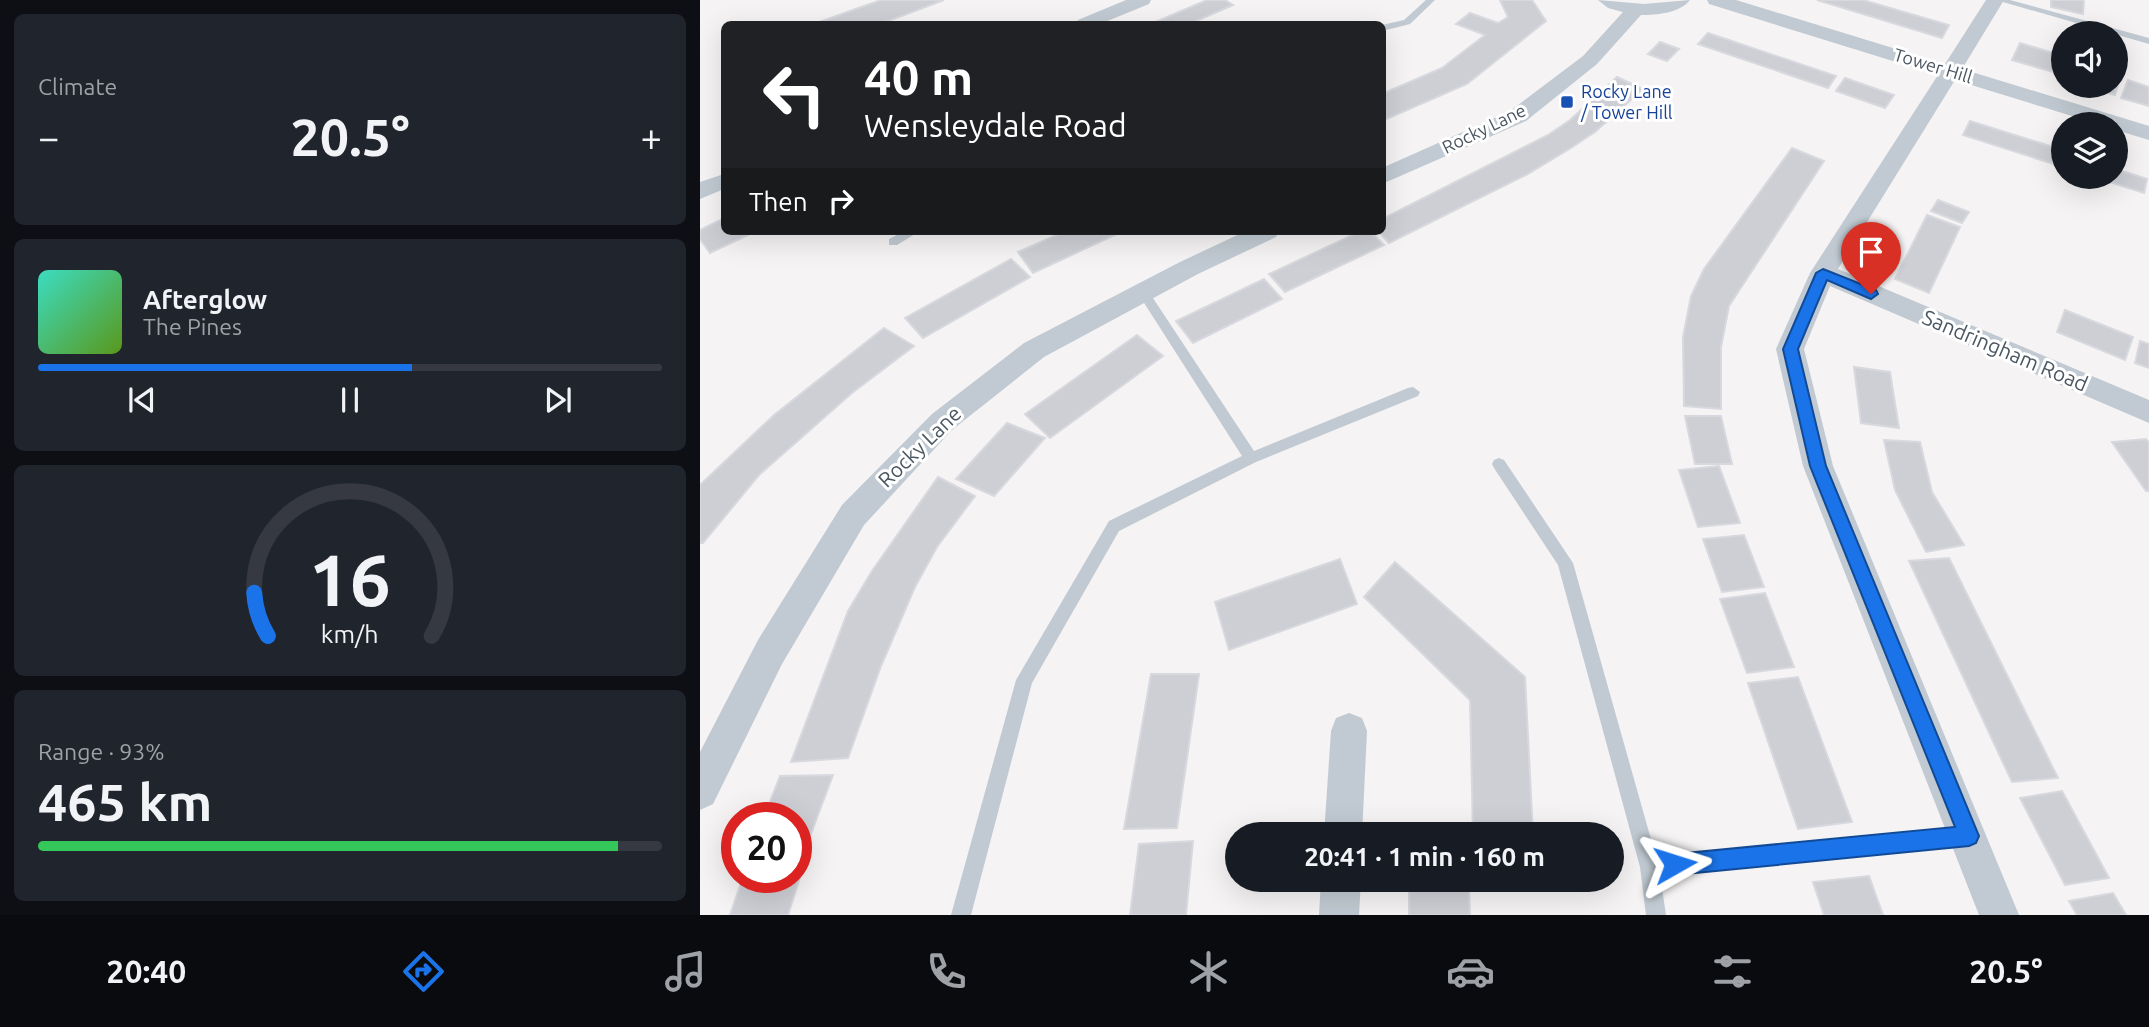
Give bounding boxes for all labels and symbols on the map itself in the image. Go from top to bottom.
street label: Tower Hill [1892,44,1975,87]
place label: Rocky Lane / Tower Hill [1580,81,1673,122]
marker: Rocky Lane / Tower Hill [1559,94,1575,110]
street label: Rocky Lane [1438,99,1529,157]
pin [1841,222,1901,294]
street label: Sandringham Road [1919,304,2092,396]
street label: Rocky Lane [873,401,966,492]
speed limit sign: 20 [721,802,812,893]
position arrow [1638,827,1712,901]

